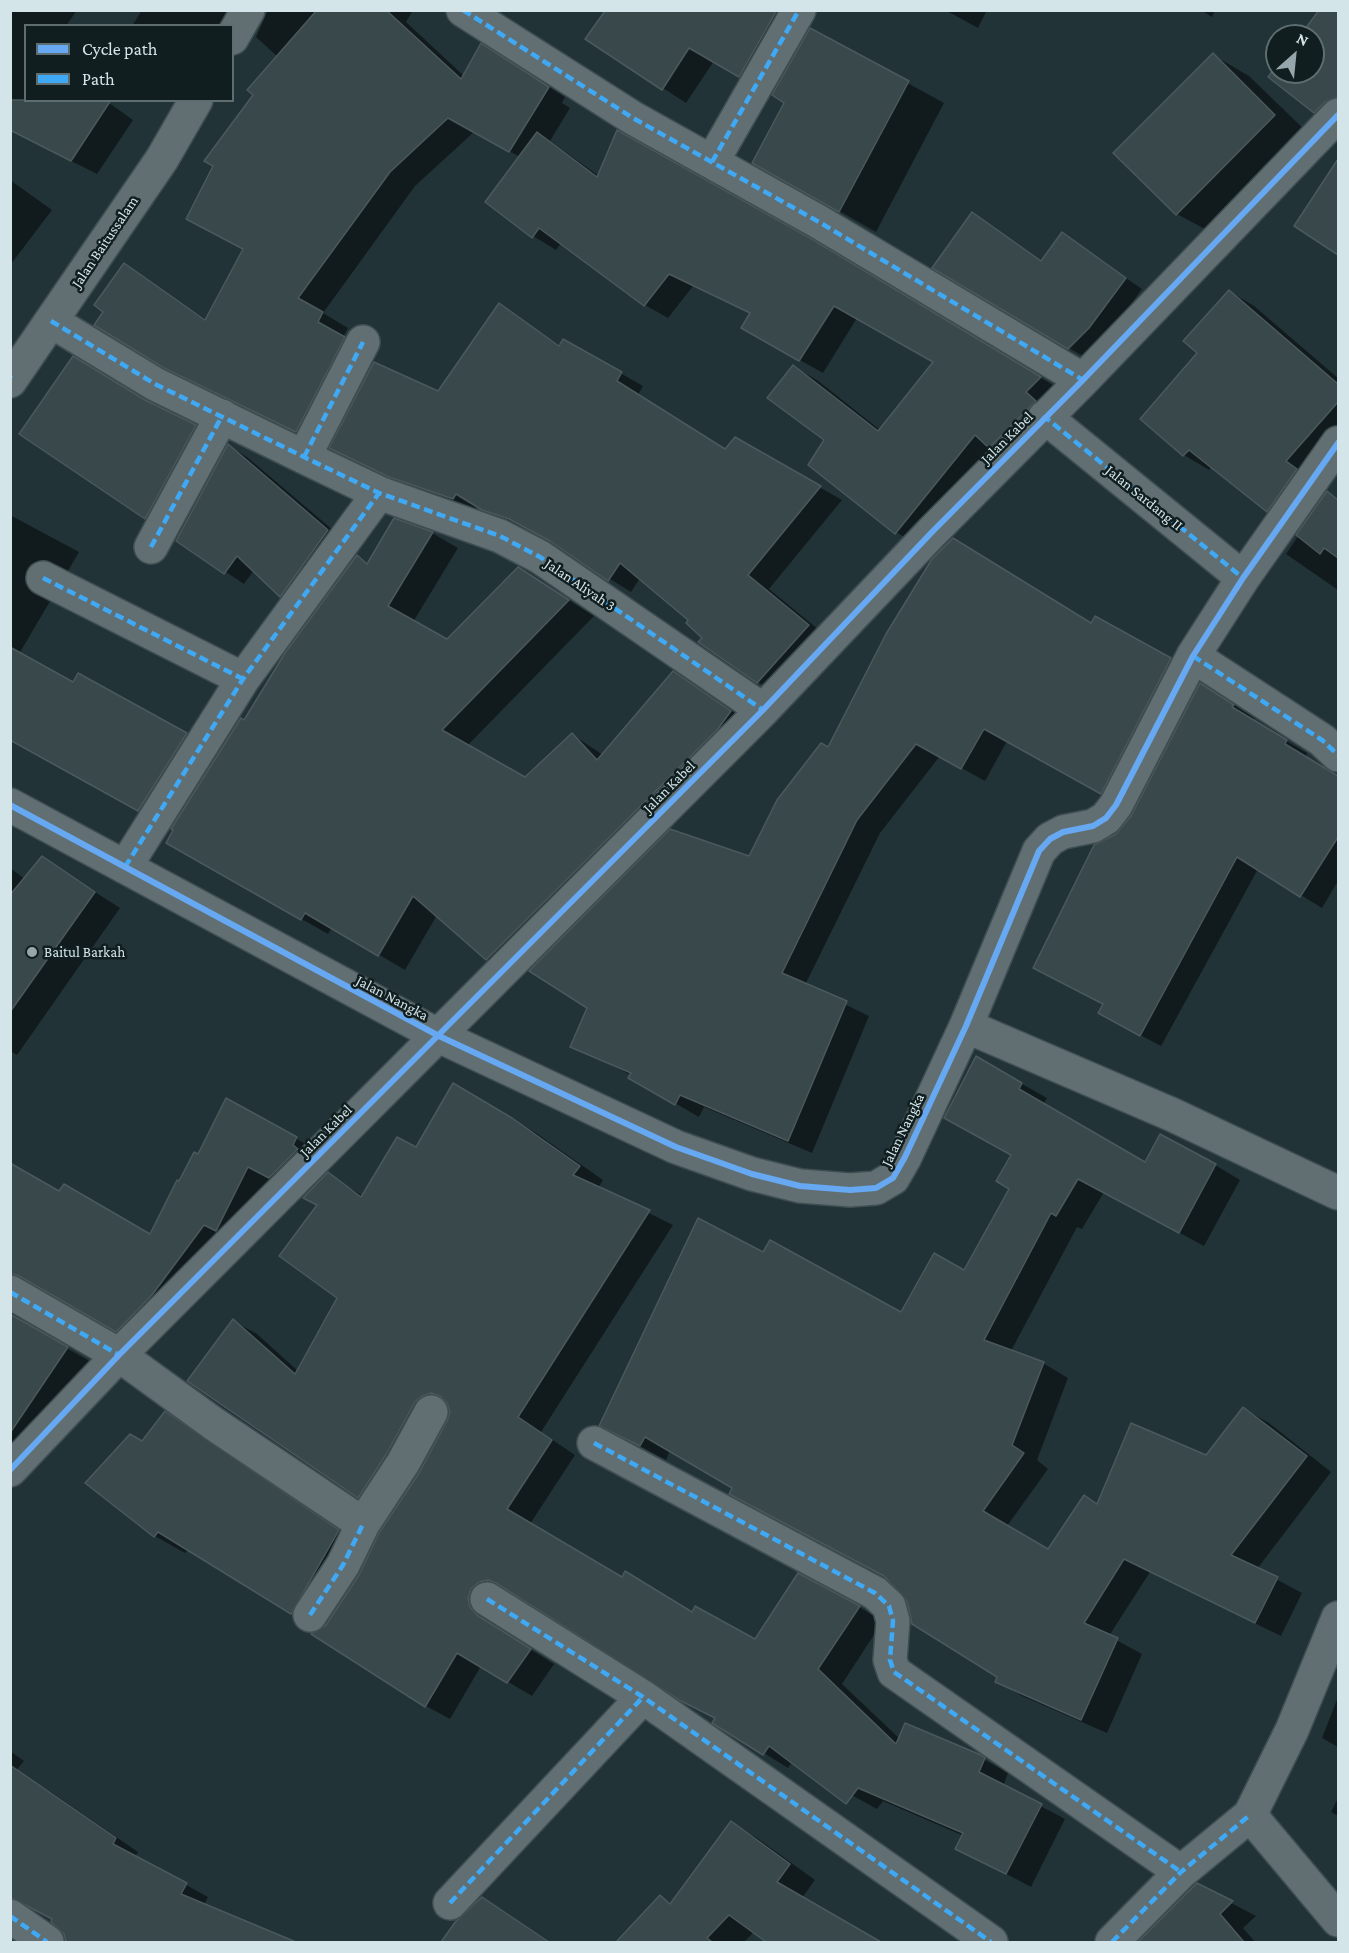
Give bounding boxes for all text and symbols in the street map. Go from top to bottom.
legend [24,24,234,102]
north arrow [1265,24,1325,84]
text: N [1294,29,1311,49]
text: Cycle path [82,39,157,59]
text: Path [82,69,115,89]
street label: Jalan Baitussalam [68,193,142,291]
street label: Jalan Kabel [977,408,1037,468]
street label: Jalan Sardang II [1102,461,1186,535]
street label: Jalan Aliyah 3 [541,555,619,615]
street label: Jalan Kabel [639,757,699,817]
place label: Baitul Barkah [44,943,125,961]
marker: Baitul Barkah [25,945,39,959]
street label: Jalan Nangka [353,971,431,1025]
street label: Jalan Nangka [878,1090,928,1170]
street label: Jalan Kabel [296,1101,356,1161]

